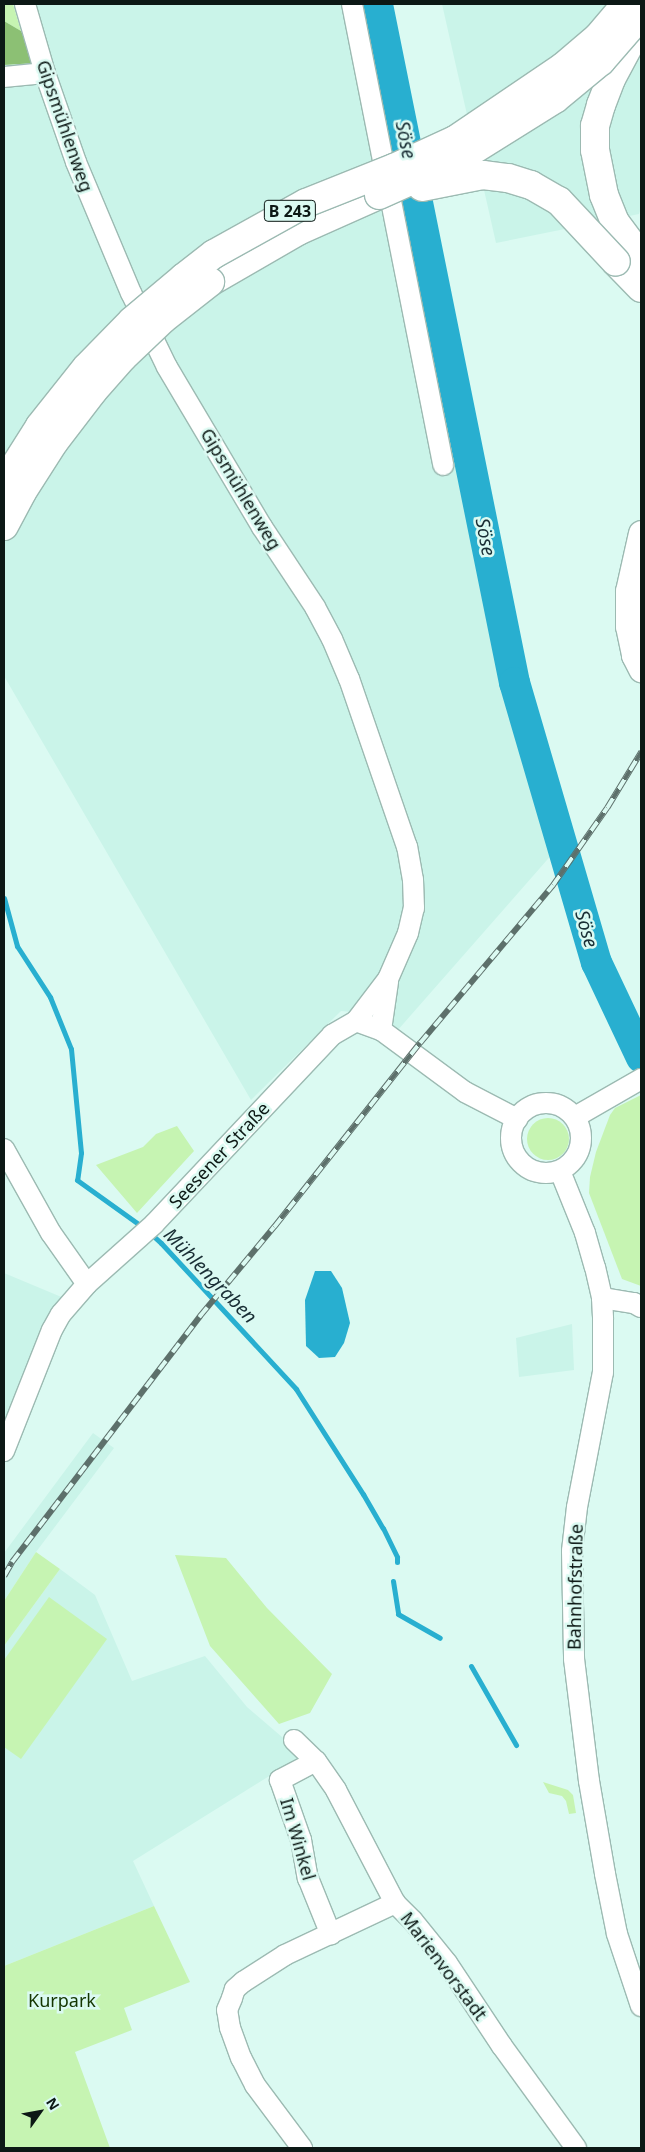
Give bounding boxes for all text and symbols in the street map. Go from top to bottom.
street label: Gipsmühlenweg [32,57,98,195]
water label: Söse [390,119,420,161]
road number: B 243 [264,198,316,225]
street label: Gipsmühlenweg [196,424,286,554]
water label: Söse [470,516,500,558]
water label: Söse [570,908,602,950]
street label: Seesener Straße [164,1097,274,1213]
water label: Mühlengraben [159,1224,261,1328]
street label: Bahnhofstraße [563,1524,587,1650]
street label: Im Winkel [276,1795,320,1883]
street label: Marienvorstadt [396,1908,492,2024]
park label: Kurpark [28,1989,96,2011]
north arrow [15,2087,65,2137]
text: N [42,2094,64,2114]

